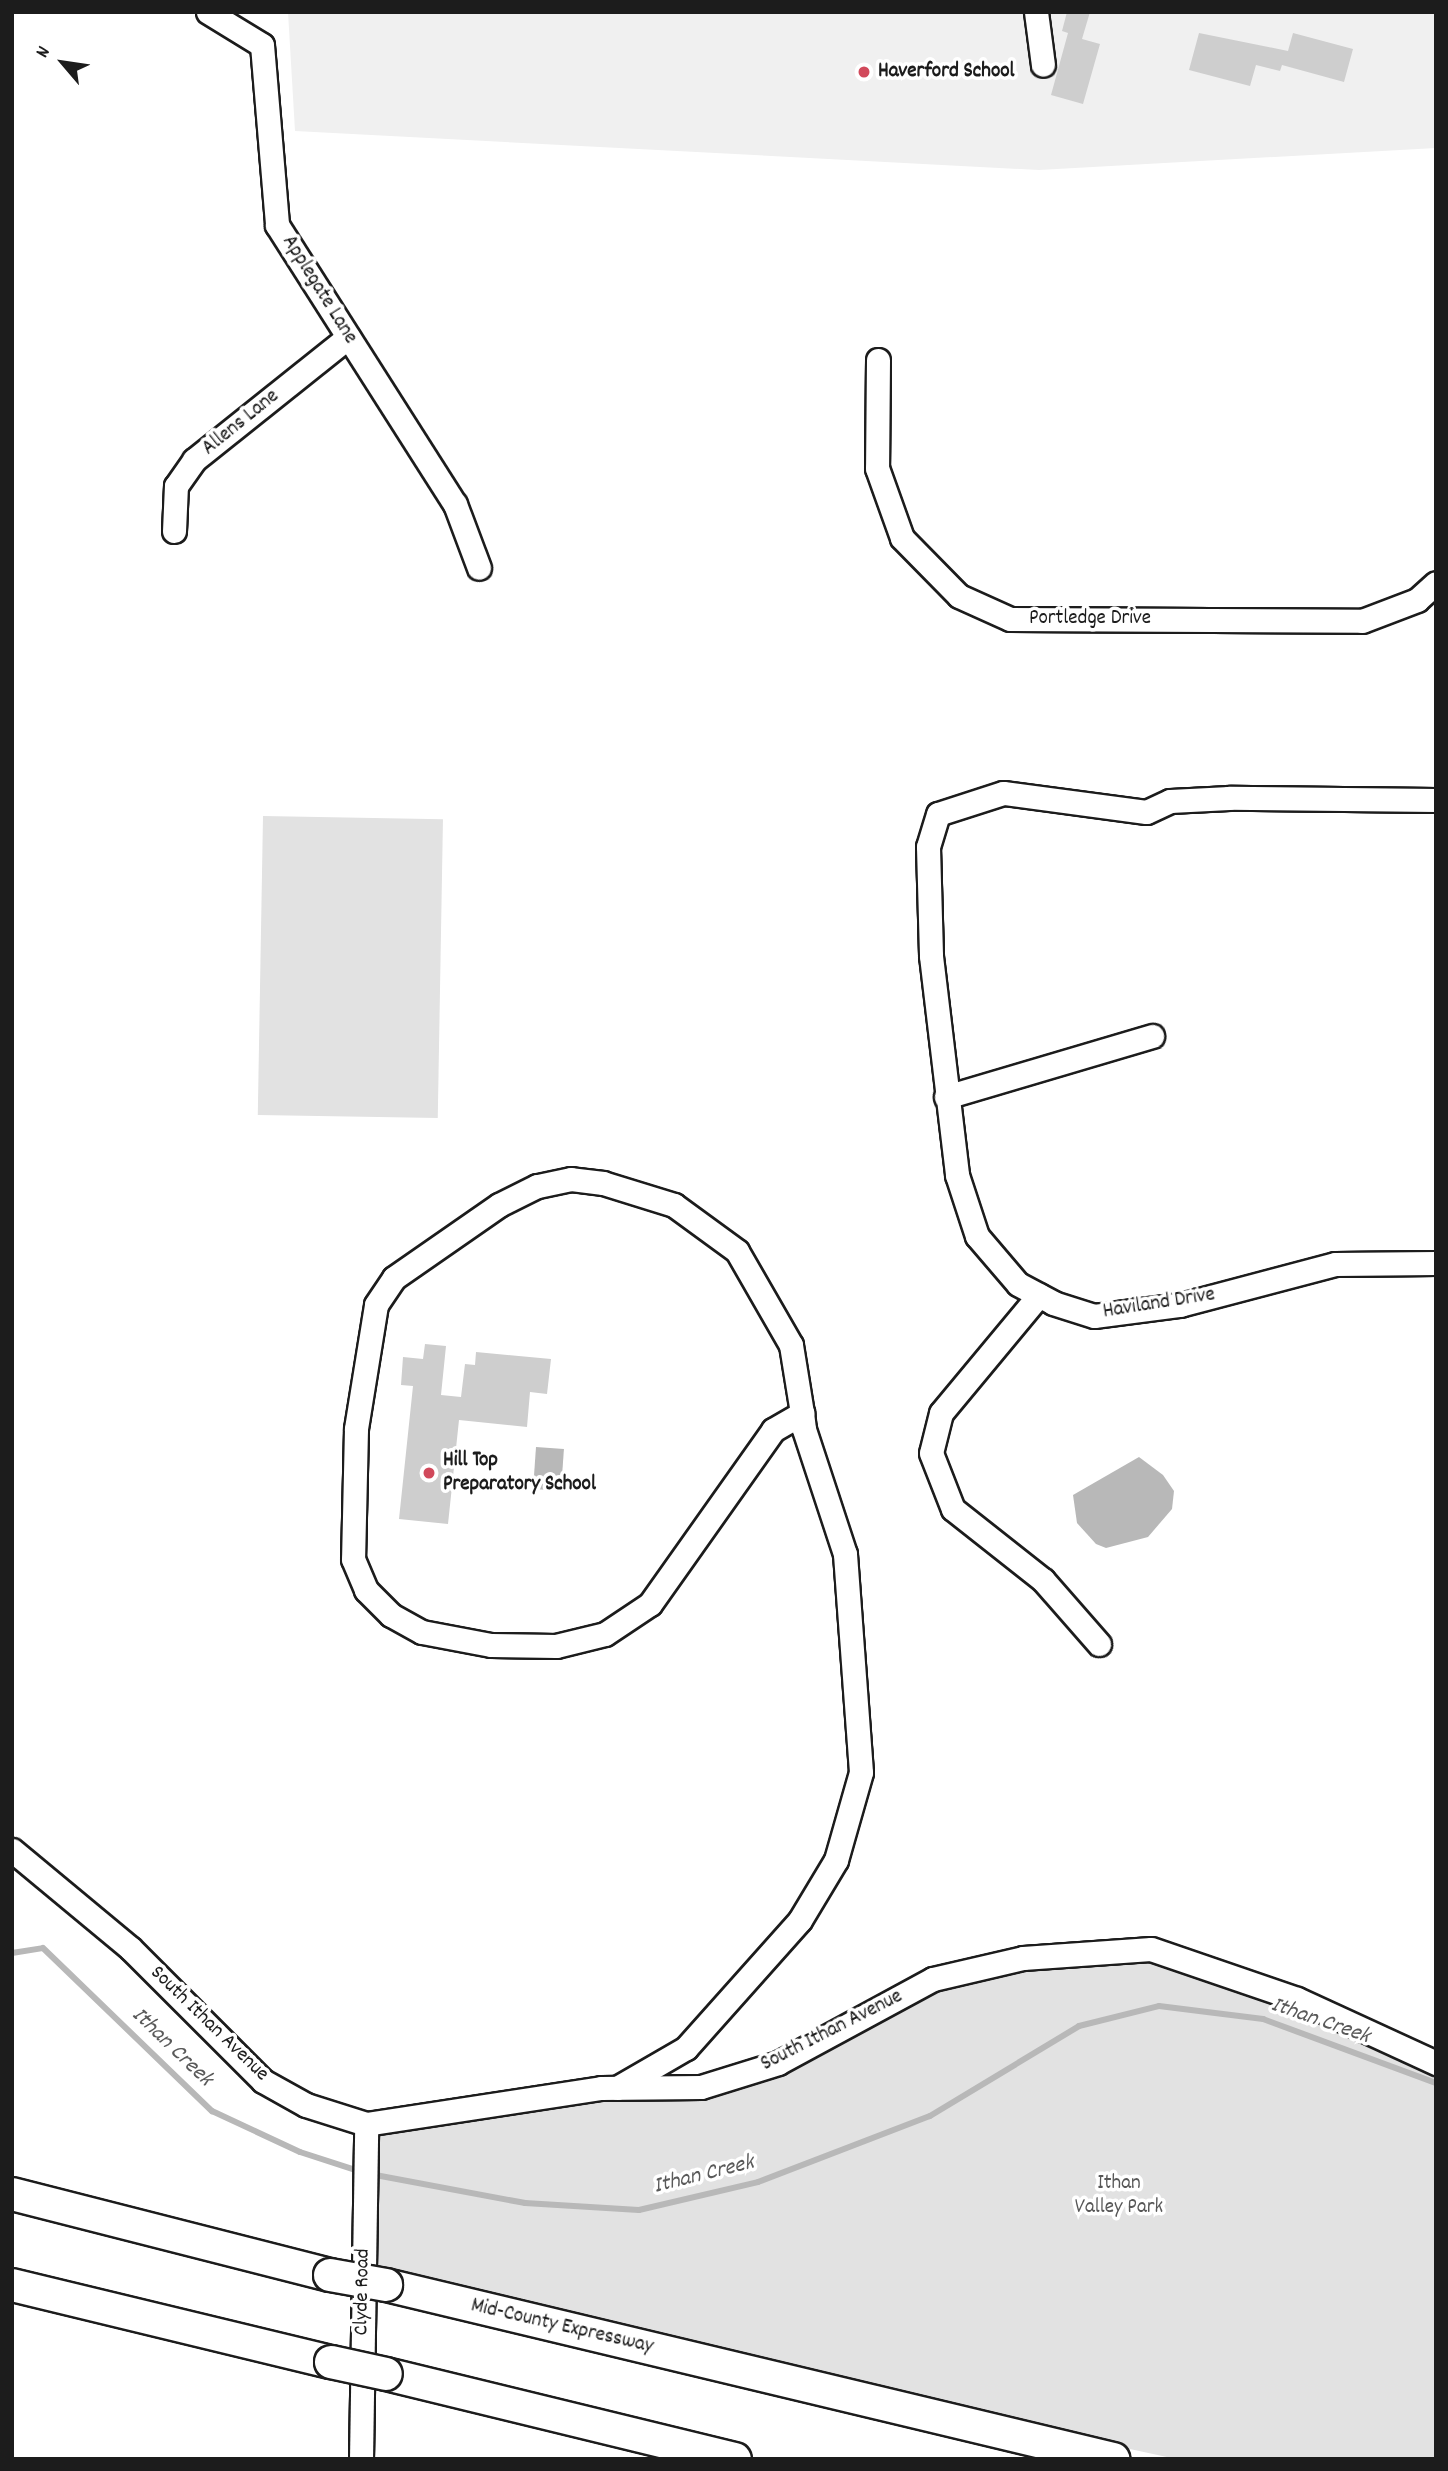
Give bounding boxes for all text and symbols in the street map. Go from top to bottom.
north arrow [28,28,98,98]
text: N [30,42,58,63]
place label: Haverford School [878,59,1015,85]
marker: Haverford School [856,64,872,80]
street label: Applegate Lane [276,231,362,349]
street label: Allens Lane [198,384,284,462]
street label: Portledge Drive [1029,606,1151,632]
street label: Haviland Drive [1101,1283,1217,1325]
place label: Hill Top Preparatory School [443,1448,596,1498]
marker: Hill Top Preparatory School [421,1465,437,1481]
street label: South Ithan Avenue [144,1961,274,2087]
street label: South Ithan Avenue [757,1984,907,2078]
water label: Ithan Creek [1267,1992,1373,2052]
water label: Ithan Creek [125,2003,217,2093]
water label: Ithan Creek [651,2150,757,2202]
park label: Ithan Valley Park [1075,2171,1163,2221]
street label: Clyde Road [350,2248,376,2336]
street label: Mid-County Expressway [468,2294,656,2360]

